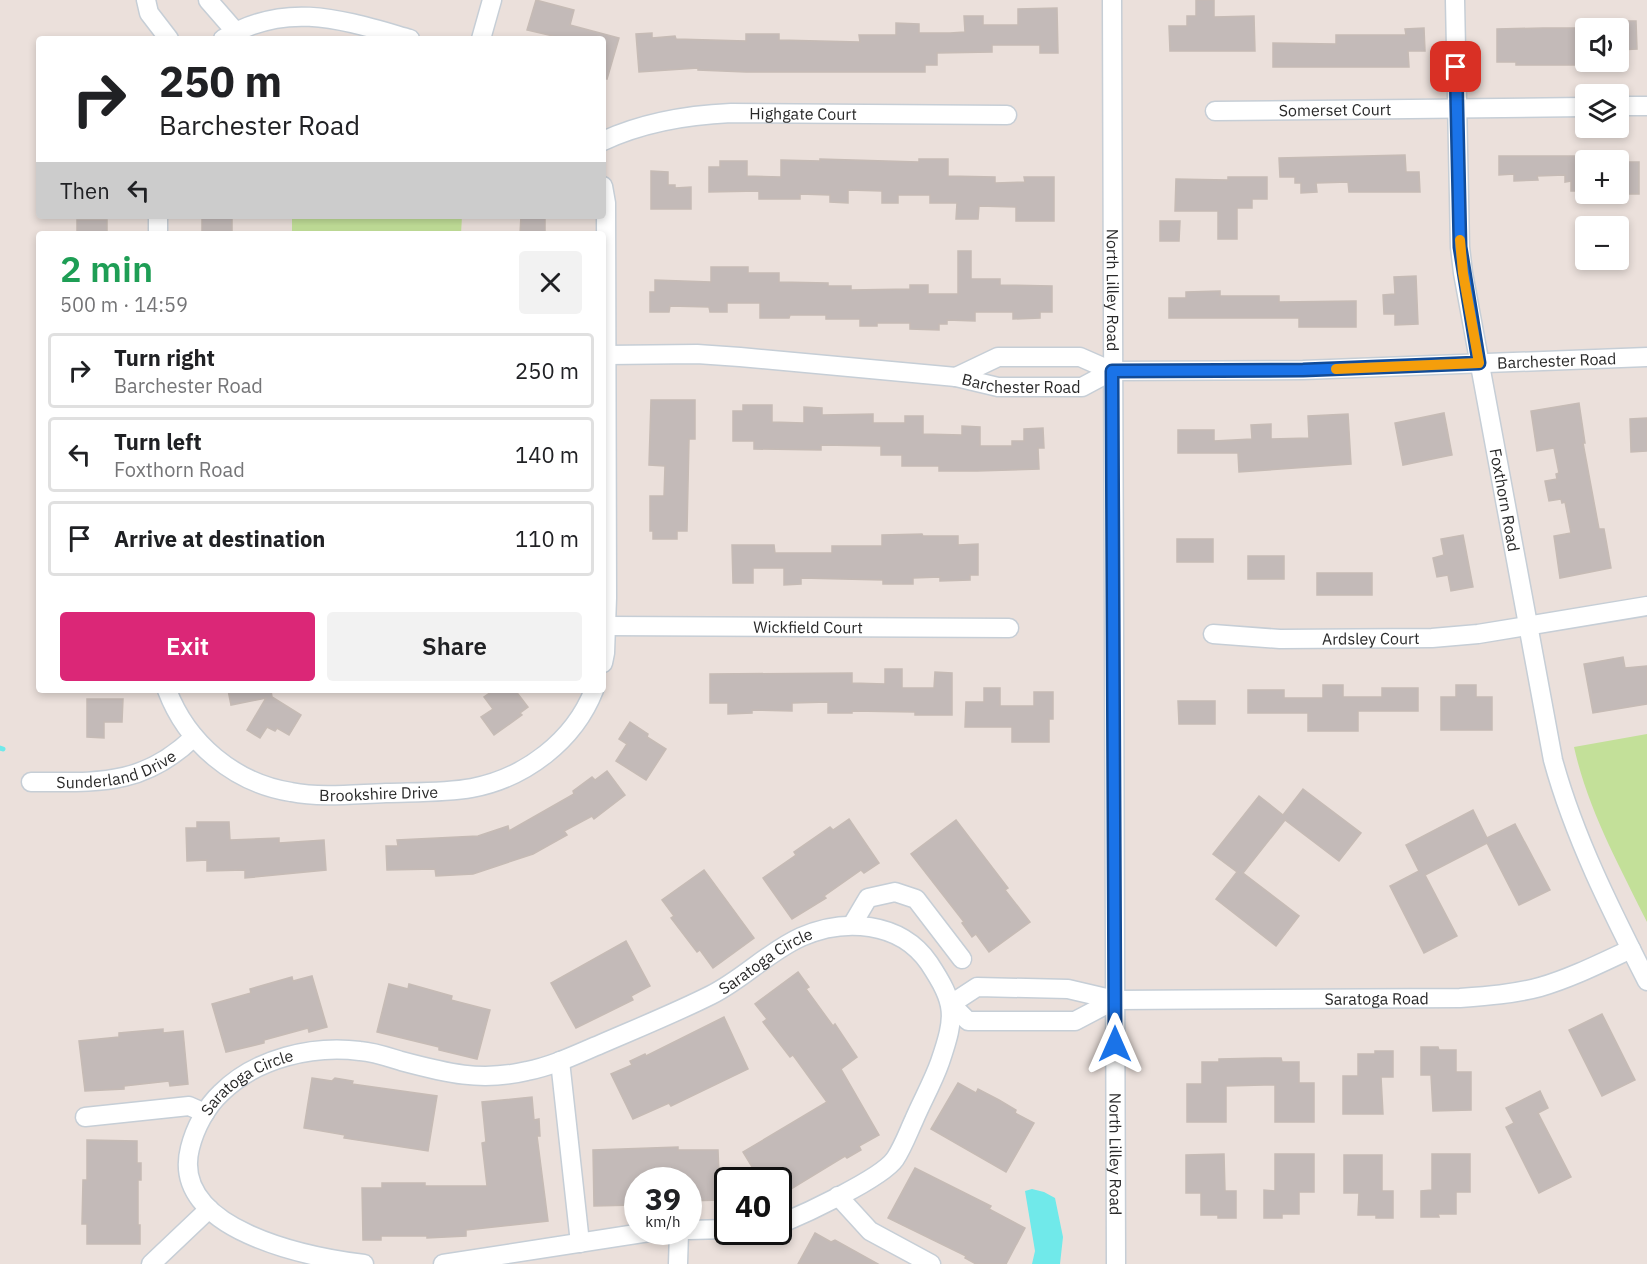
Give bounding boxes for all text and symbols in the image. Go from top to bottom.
map controls [1575,18,1629,270]
button: sound [1575,18,1629,72]
pin [1430,41,1481,92]
icon: arrive [1439,50,1472,83]
text: 250 m [159,54,282,109]
icon: right [60,60,138,138]
button: layers [1575,84,1629,138]
street label: Somerset Court [1279,99,1391,120]
street label: Highgate Court [749,103,857,124]
text: Barchester Road [159,107,360,142]
button: + [1575,150,1629,204]
icon: left [122,174,155,207]
text: Then [60,176,110,205]
button: − [1575,216,1629,270]
street label: North Lilley Road [1103,229,1123,351]
text: 2 min [60,245,153,292]
button: close [519,251,582,314]
text: 500 m · 14:59 [60,291,188,318]
text: Turn right [114,343,215,372]
street label: Barchester Road [1497,348,1617,373]
icon: right [63,354,96,387]
text: 250 m [515,356,579,385]
street label: Barchester Road [960,369,1080,397]
text: Barchester Road [114,372,263,399]
text: Turn left [114,427,202,456]
icon: left [63,438,96,471]
text: 140 m [515,440,579,469]
street label: Foxthorn Road [1486,447,1524,553]
text: Foxthorn Road [114,456,245,483]
icon: arrive [63,522,96,555]
text: Arrive at destination [114,524,325,553]
text: 110 m [515,524,579,553]
button: Exit [60,612,315,681]
button: Share [327,612,582,681]
street label: Wickfield Court [753,617,863,637]
street label: Ardsley Court [1322,628,1420,649]
street label: Sunderland Drive [56,746,180,792]
street label: Brookshire Drive [319,782,439,805]
street label: Saratoga Circle [715,923,815,999]
street label: Saratoga Road [1324,988,1429,1009]
position arrow [1083,1012,1147,1076]
street label: Saratoga Circle [196,1045,295,1119]
street label: North Lilley Road [1105,1093,1126,1215]
speed limit sign: 40 [714,1167,792,1245]
text: 39 [645,1179,681,1218]
text: km/h [645,1212,681,1231]

